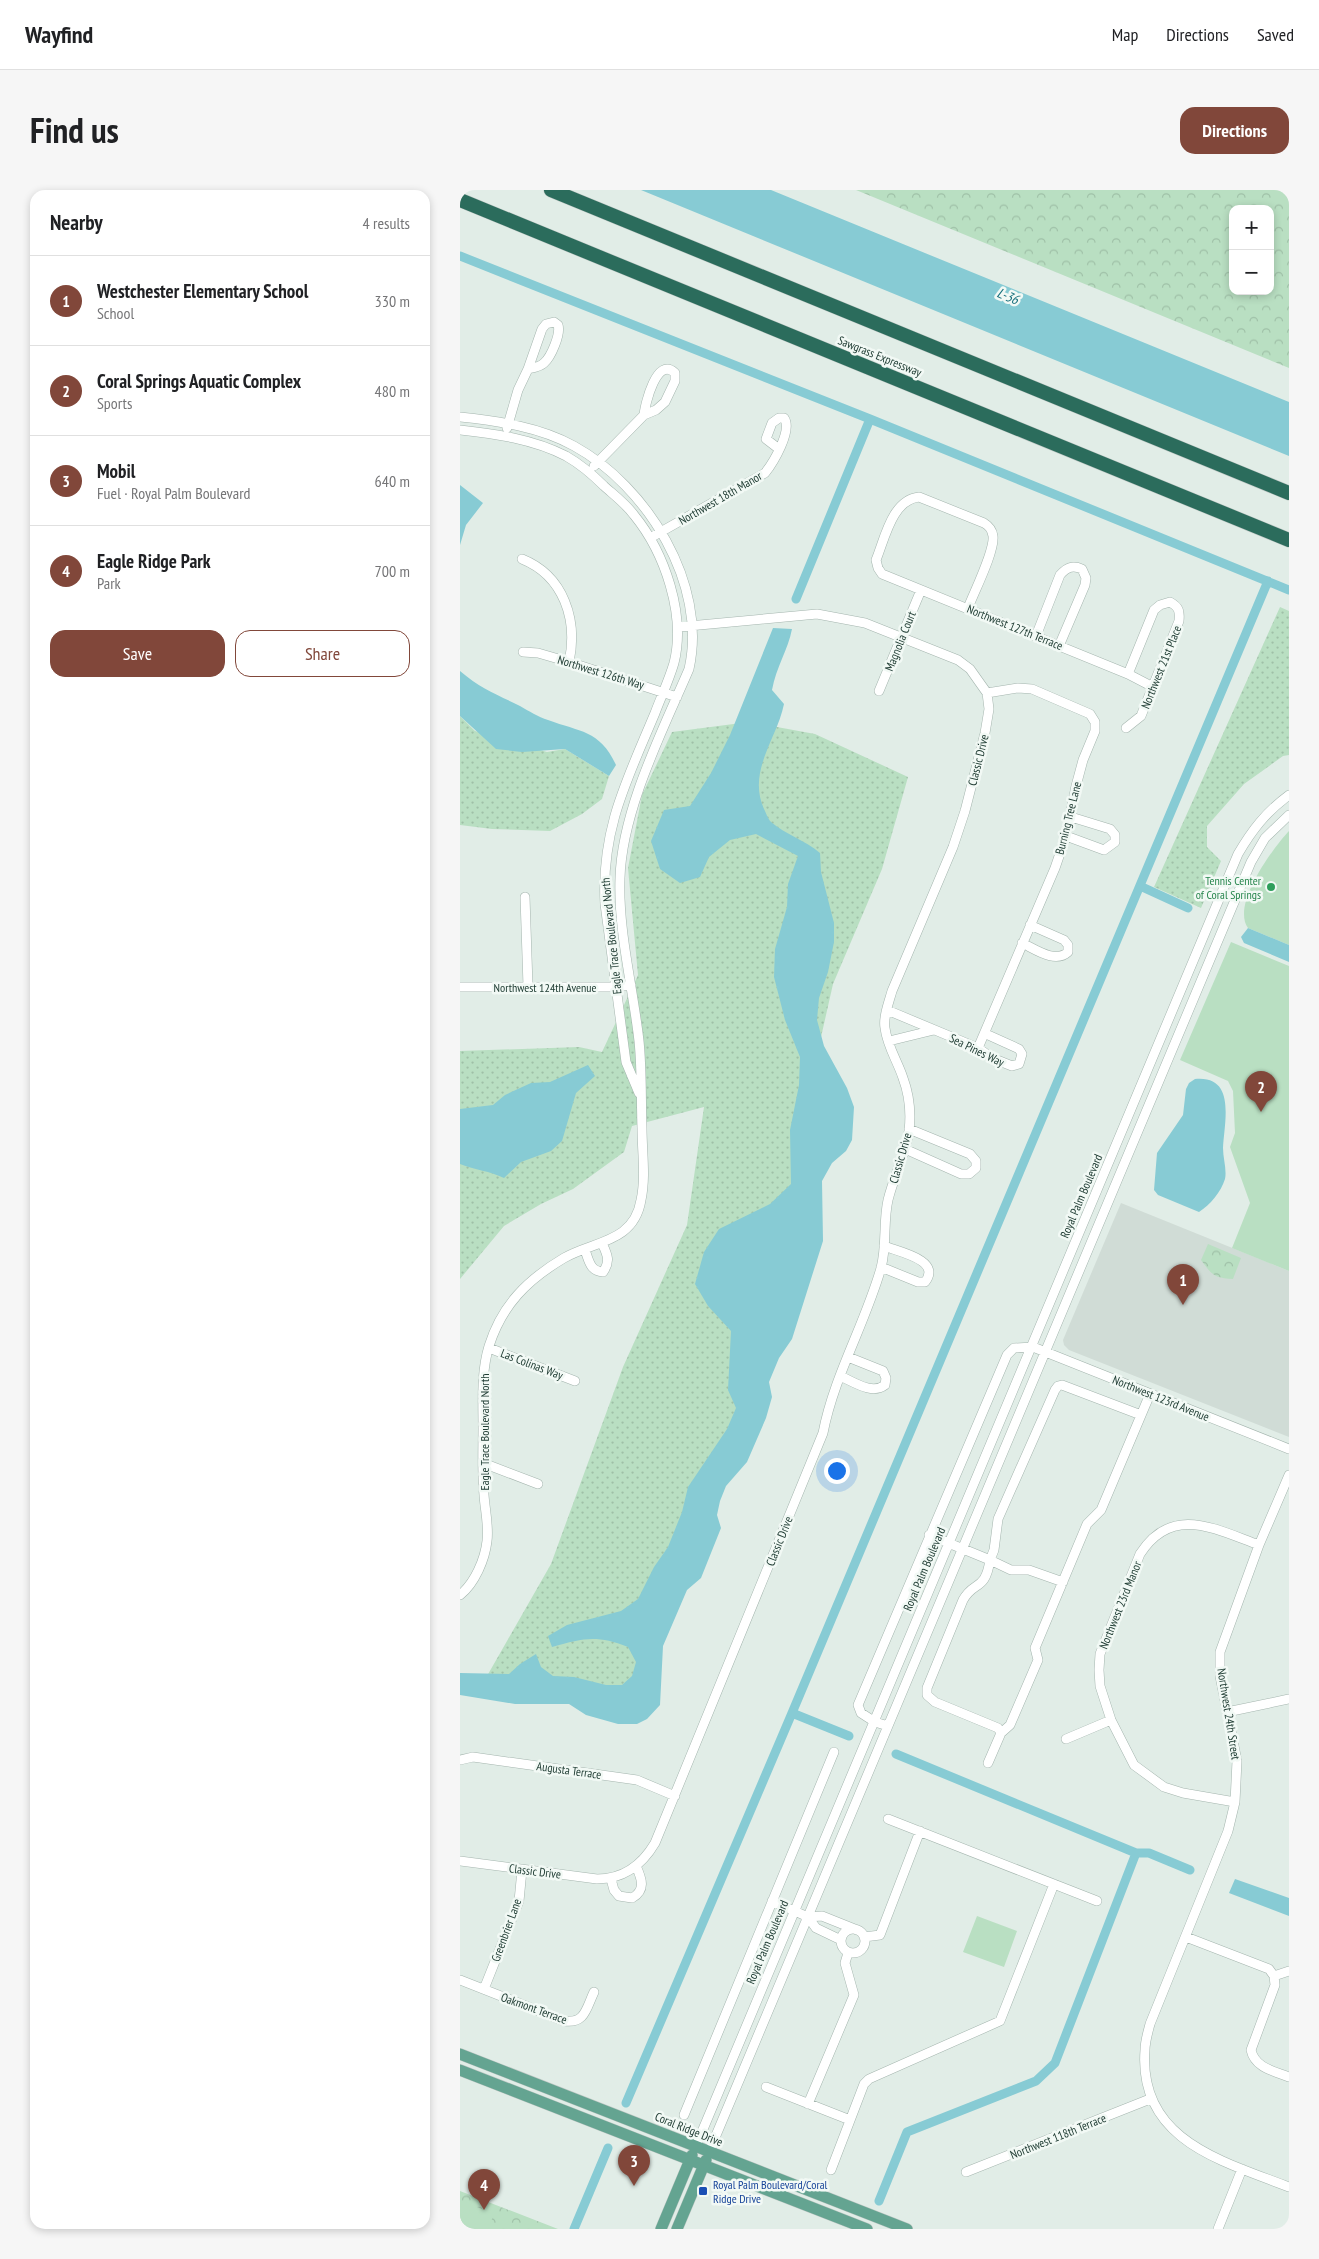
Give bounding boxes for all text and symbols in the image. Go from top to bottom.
text: Wayfind [25,19,93,50]
text: Map [1112,23,1138,46]
text: Directions [1166,23,1229,46]
text: Saved [1257,23,1294,46]
text: Find us [30,107,119,153]
button: Directions [1180,107,1289,154]
map controls [1229,205,1274,295]
button: + [1229,205,1274,250]
text: Nearby [50,209,103,236]
text: 4 results [363,213,410,233]
button: − [1229,250,1274,295]
text: Westchester Elementary School [97,279,308,303]
water label: L-36 [995,283,1023,309]
text: 1 [62,291,70,311]
text: 330 m [375,291,410,311]
text: School [97,303,134,323]
street label: Sawgrass Expressway [836,332,924,380]
text: Coral Springs Aquatic Complex [97,369,301,393]
text: 2 [62,381,70,401]
text: 480 m [375,381,410,401]
text: Sports [97,393,132,413]
text: Mobil [97,459,135,483]
street label: Northwest 18th Manor [676,468,765,528]
text: 3 [62,471,70,491]
text: 640 m [375,471,410,491]
text: Fuel · Royal Palm Boulevard [97,483,251,503]
text: Eagle Ridge Park [97,549,211,573]
text: 4 [62,561,70,581]
text: 700 m [375,561,410,581]
text: Park [97,573,121,593]
street label: Northwest 127th Terrace [965,601,1065,653]
street label: Magnolia Court [881,608,919,673]
street label: Northwest 21st Place [1137,623,1185,711]
button: Save [50,630,225,677]
button: Share [235,630,410,677]
street label: Northwest 126th Way [556,652,647,692]
street label: Classic Drive [964,733,992,787]
street label: Burning Tree Lane [1052,780,1084,856]
place label: Tennis Center of Coral Springs [1196,873,1262,902]
street label: Eagle Trace Boulevard North [597,877,625,995]
marker: Tennis Center of Coral Springs [1265,881,1277,893]
street label: Northwest 124th Avenue [494,980,597,995]
street label: Sea Pines Way [947,1030,1007,1070]
pin: 2 [1245,1071,1277,1112]
street label: Classic Drive [886,1131,914,1185]
street label: Royal Palm Boulevard [1057,1152,1105,1240]
pin: 1 [1167,1264,1199,1305]
street label: Las Colinas Way [499,1345,566,1383]
street label: Northwest 123rd Avenue [1110,1372,1212,1424]
street label: Eagle Trace Boulevard North [477,1374,492,1491]
your location [824,1458,850,1484]
street label: Classic Drive [762,1514,796,1568]
street label: Royal Palm Boulevard [900,1525,948,1613]
street label: Northwest 23rd Manor [1096,1558,1145,1651]
street label: Northwest 24th Street [1214,1667,1244,1761]
street label: Augusta Terrace [536,1758,602,1782]
street label: Classic Drive [508,1860,562,1882]
street label: Greenbrier Lane [488,1896,524,1964]
street label: Royal Palm Boulevard [743,1898,791,1986]
street label: Oakmont Terrace [499,1989,569,2027]
street label: Coral Ridge Drive [653,2109,725,2149]
street label: Northwest 118th Terrace [1008,2110,1108,2162]
pin: 3 [618,2145,650,2186]
pin: 4 [468,2169,500,2210]
place label: Royal Palm Boulevard/Coral Ridge Drive [713,2177,828,2206]
marker: Royal Palm Boulevard/Coral Ridge Drive [697,2185,709,2197]

